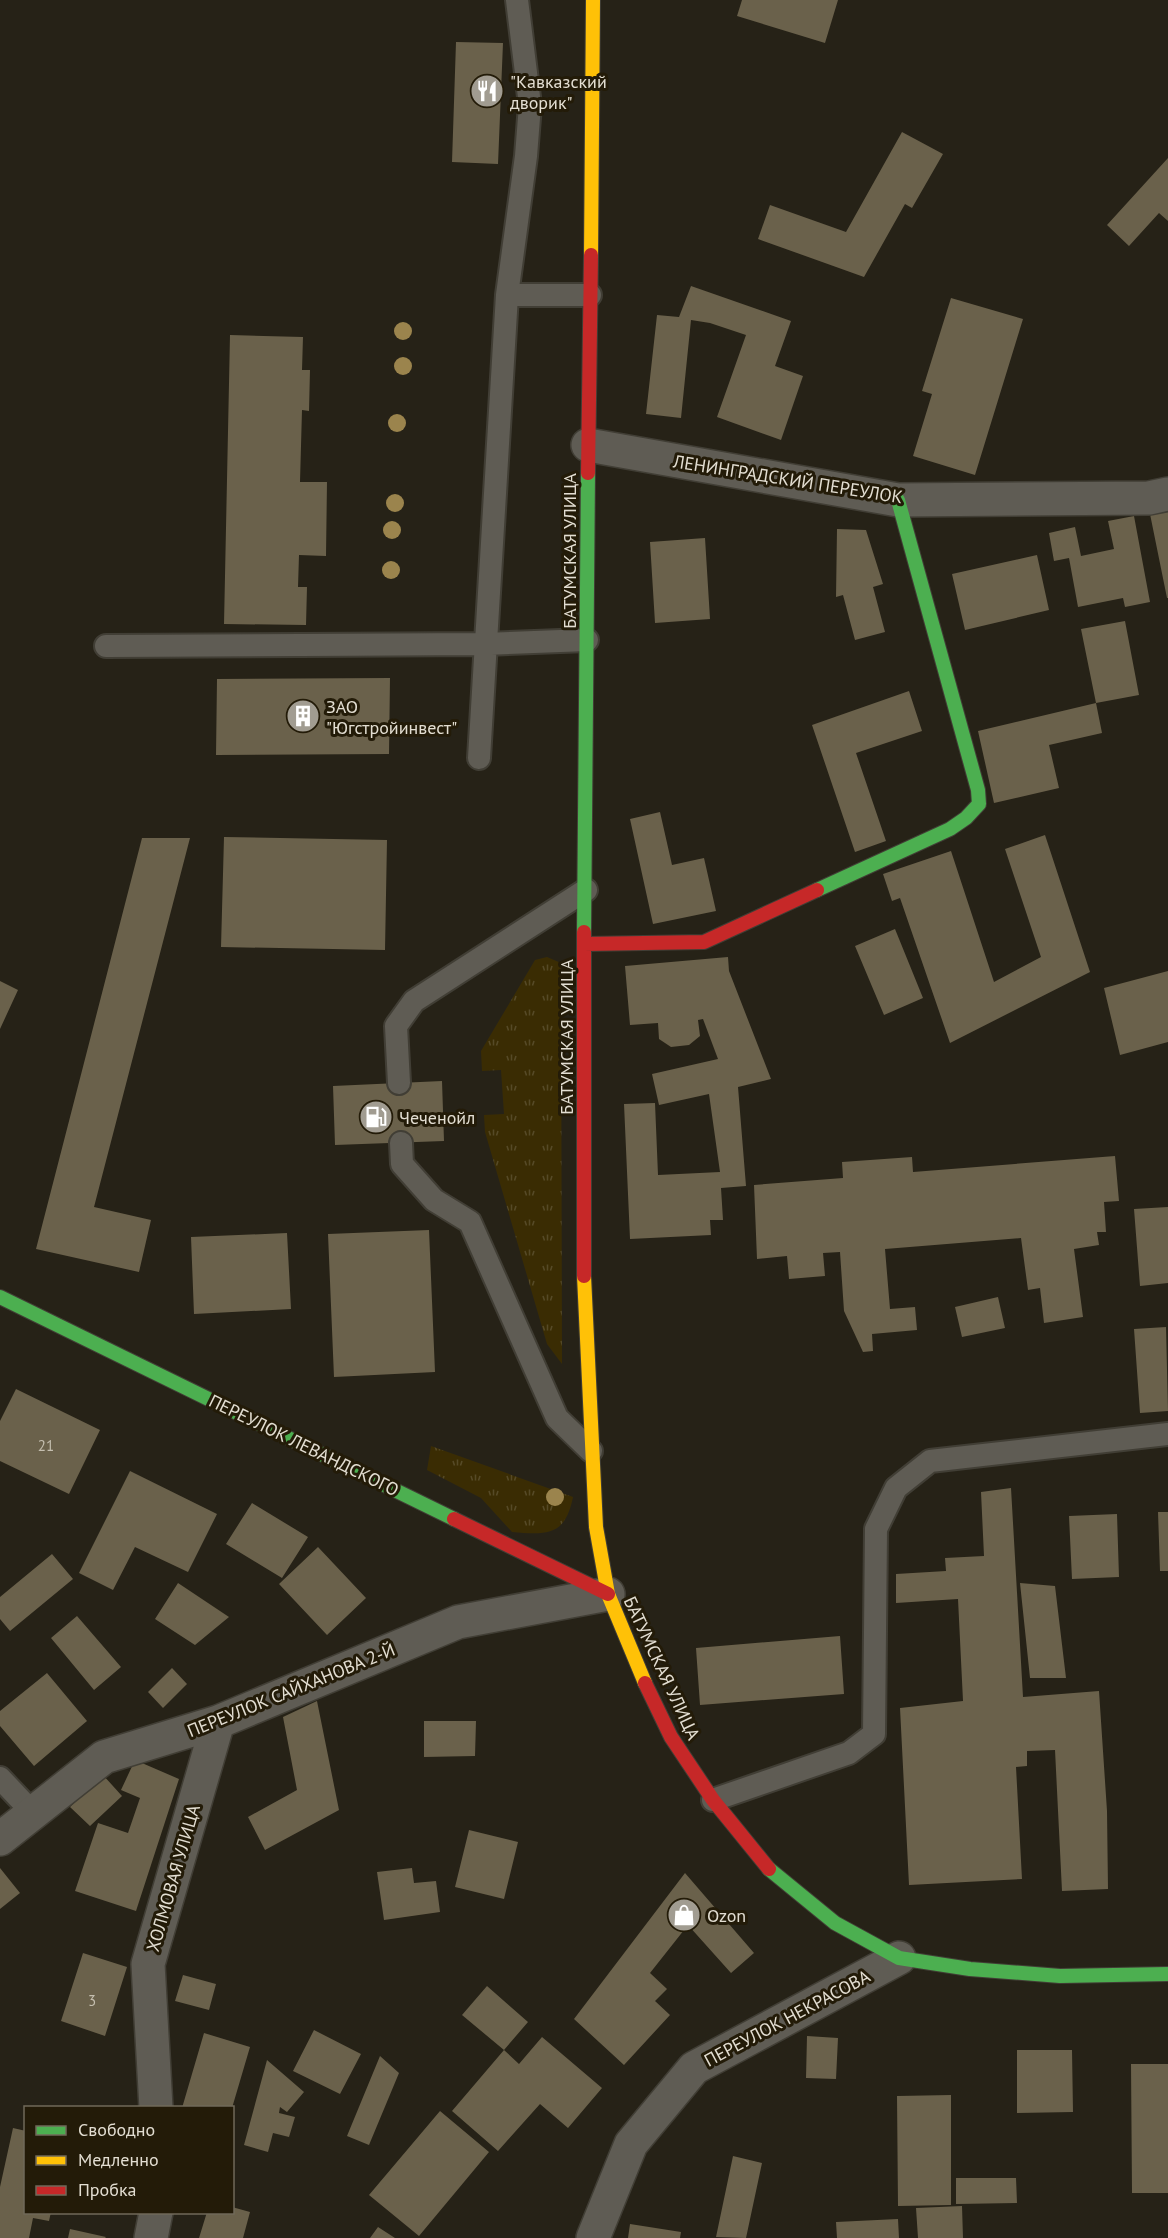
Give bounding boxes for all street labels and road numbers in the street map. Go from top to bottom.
street label: ЛЕНИНГРАДСКИЙ ПЕРЕУЛОК [671,449,904,509]
street label: БАТУМСКАЯ УЛИЦА [558,473,581,629]
street label: БАТУМСКАЯ УЛИЦА [555,959,578,1115]
street label: ПЕРЕУЛОК ЛЕВАНДСКОГО [205,1389,403,1501]
street label: БАТУМСКАЯ УЛИЦА [619,1593,706,1744]
street label: ПЕРЕУЛОК САЙХАНОВА 2-Й [184,1638,398,1742]
street label: ХОЛМОВАЯ УЛИЦА [141,1801,205,1954]
street label: ПЕРЕУЛОК НЕКРАСОВА [700,1964,874,2072]

